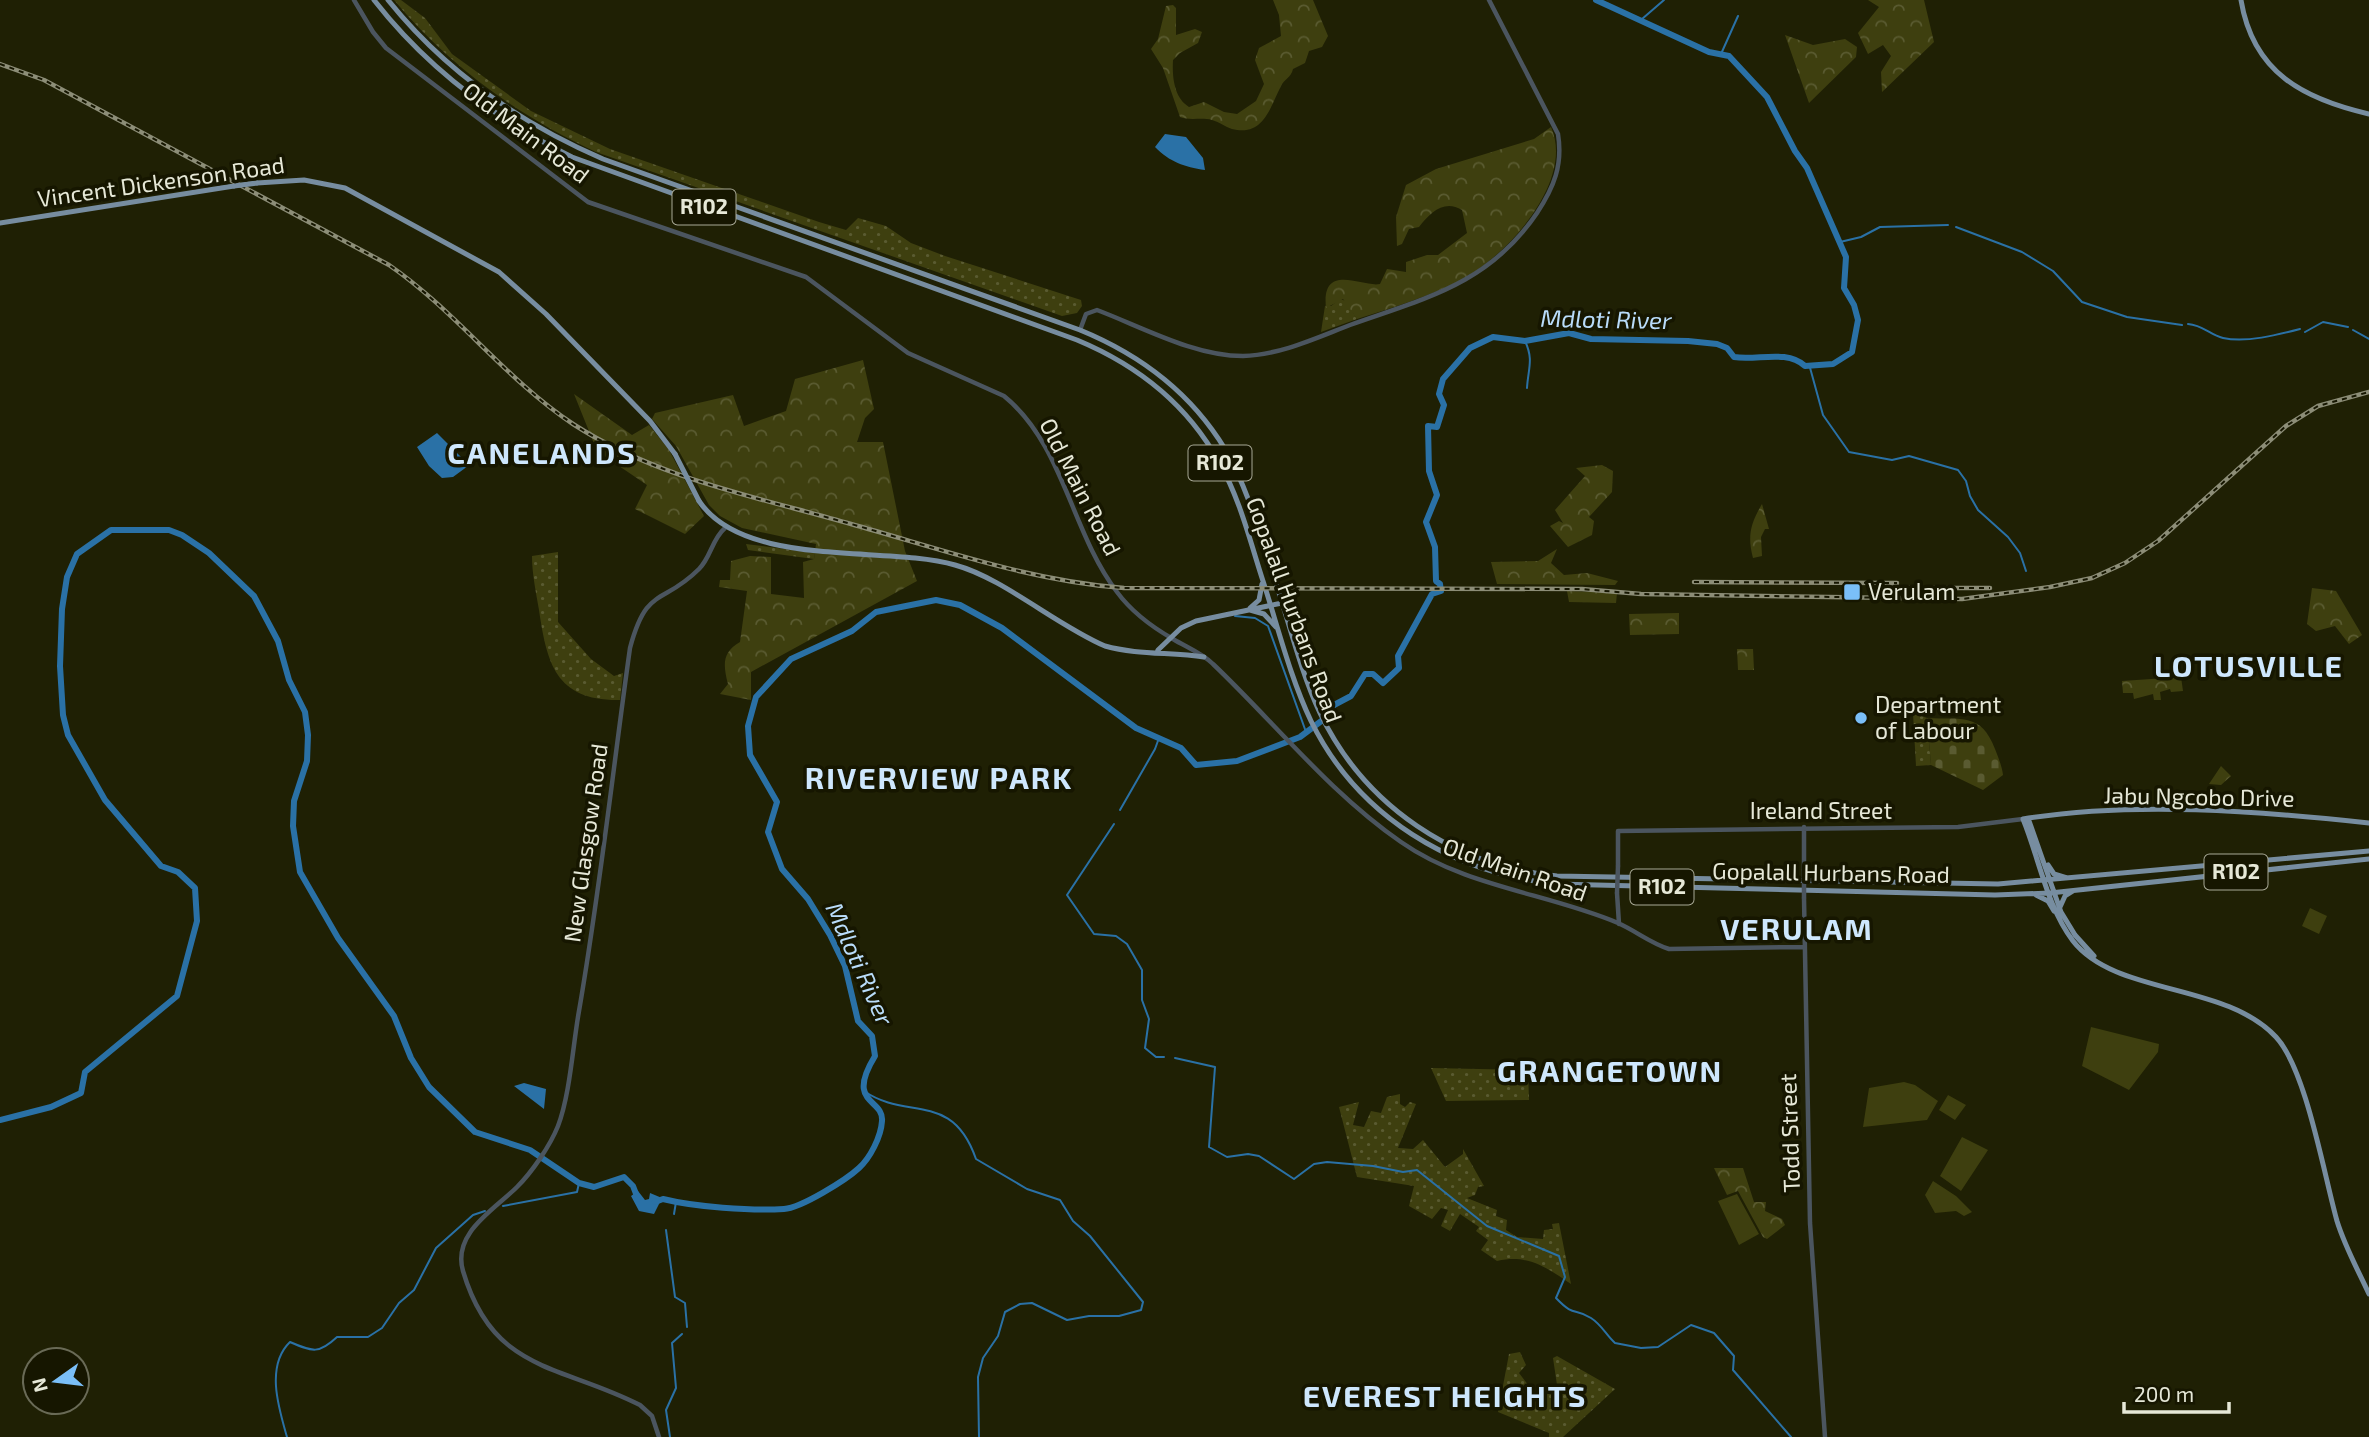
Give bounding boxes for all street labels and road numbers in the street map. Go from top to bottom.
street label: Old Main Road [458,76,595,189]
street label: Vincent Dickenson Road [35,150,286,212]
road number: R102 [672,190,736,224]
street label: Old Main Road [1034,413,1128,560]
road number: R102 [1188,446,1252,480]
street label: Gopalall Hurbans Road [1241,493,1349,726]
street label: New Glasgow Road [557,742,613,944]
street label: Jabu Ngcobo Drive [2103,780,2295,812]
street label: Ireland Street [1750,796,1892,824]
street label: Old Main Road [1440,831,1591,907]
road number: R102 [2204,854,2268,890]
street label: Gopalall Hurbans Road [1712,856,1950,888]
road number: R102 [1630,870,1694,904]
street label: Todd Street [1773,1073,1805,1193]

